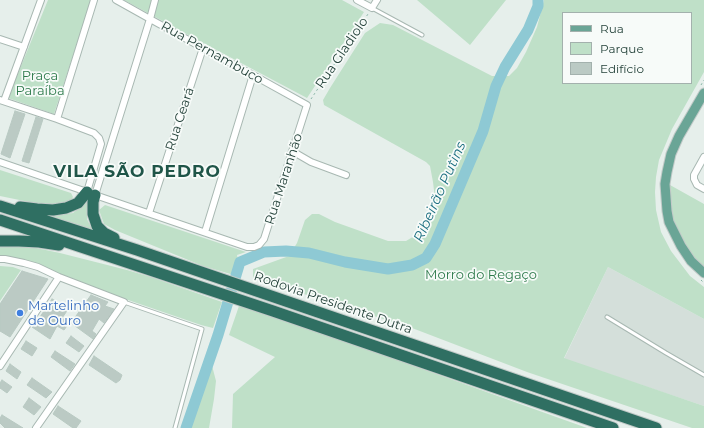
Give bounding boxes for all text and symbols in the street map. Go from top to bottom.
legend [562,12,692,84]
street label: Rua Gladiolo [312,14,372,92]
street label: Rua Pernambuco [158,18,266,88]
text: Rua [600,21,624,36]
text: Parque [600,41,644,56]
text: Edifício [600,61,644,76]
park label: Praça Paraíba [15,68,65,99]
street label: Rua Ceará [162,85,198,153]
street label: Rua Maranhão [262,131,306,227]
water label: Ribeirão Putins [410,139,470,245]
district label: VILA SÃO PEDRO [53,162,221,182]
park label: Morro do Regaço [425,267,537,283]
street label: Rodovia Presidente Dutra [252,269,414,337]
place label: Martelinho de Ouro [28,298,99,329]
marker: Martelinho de Ouro [15,308,25,318]

